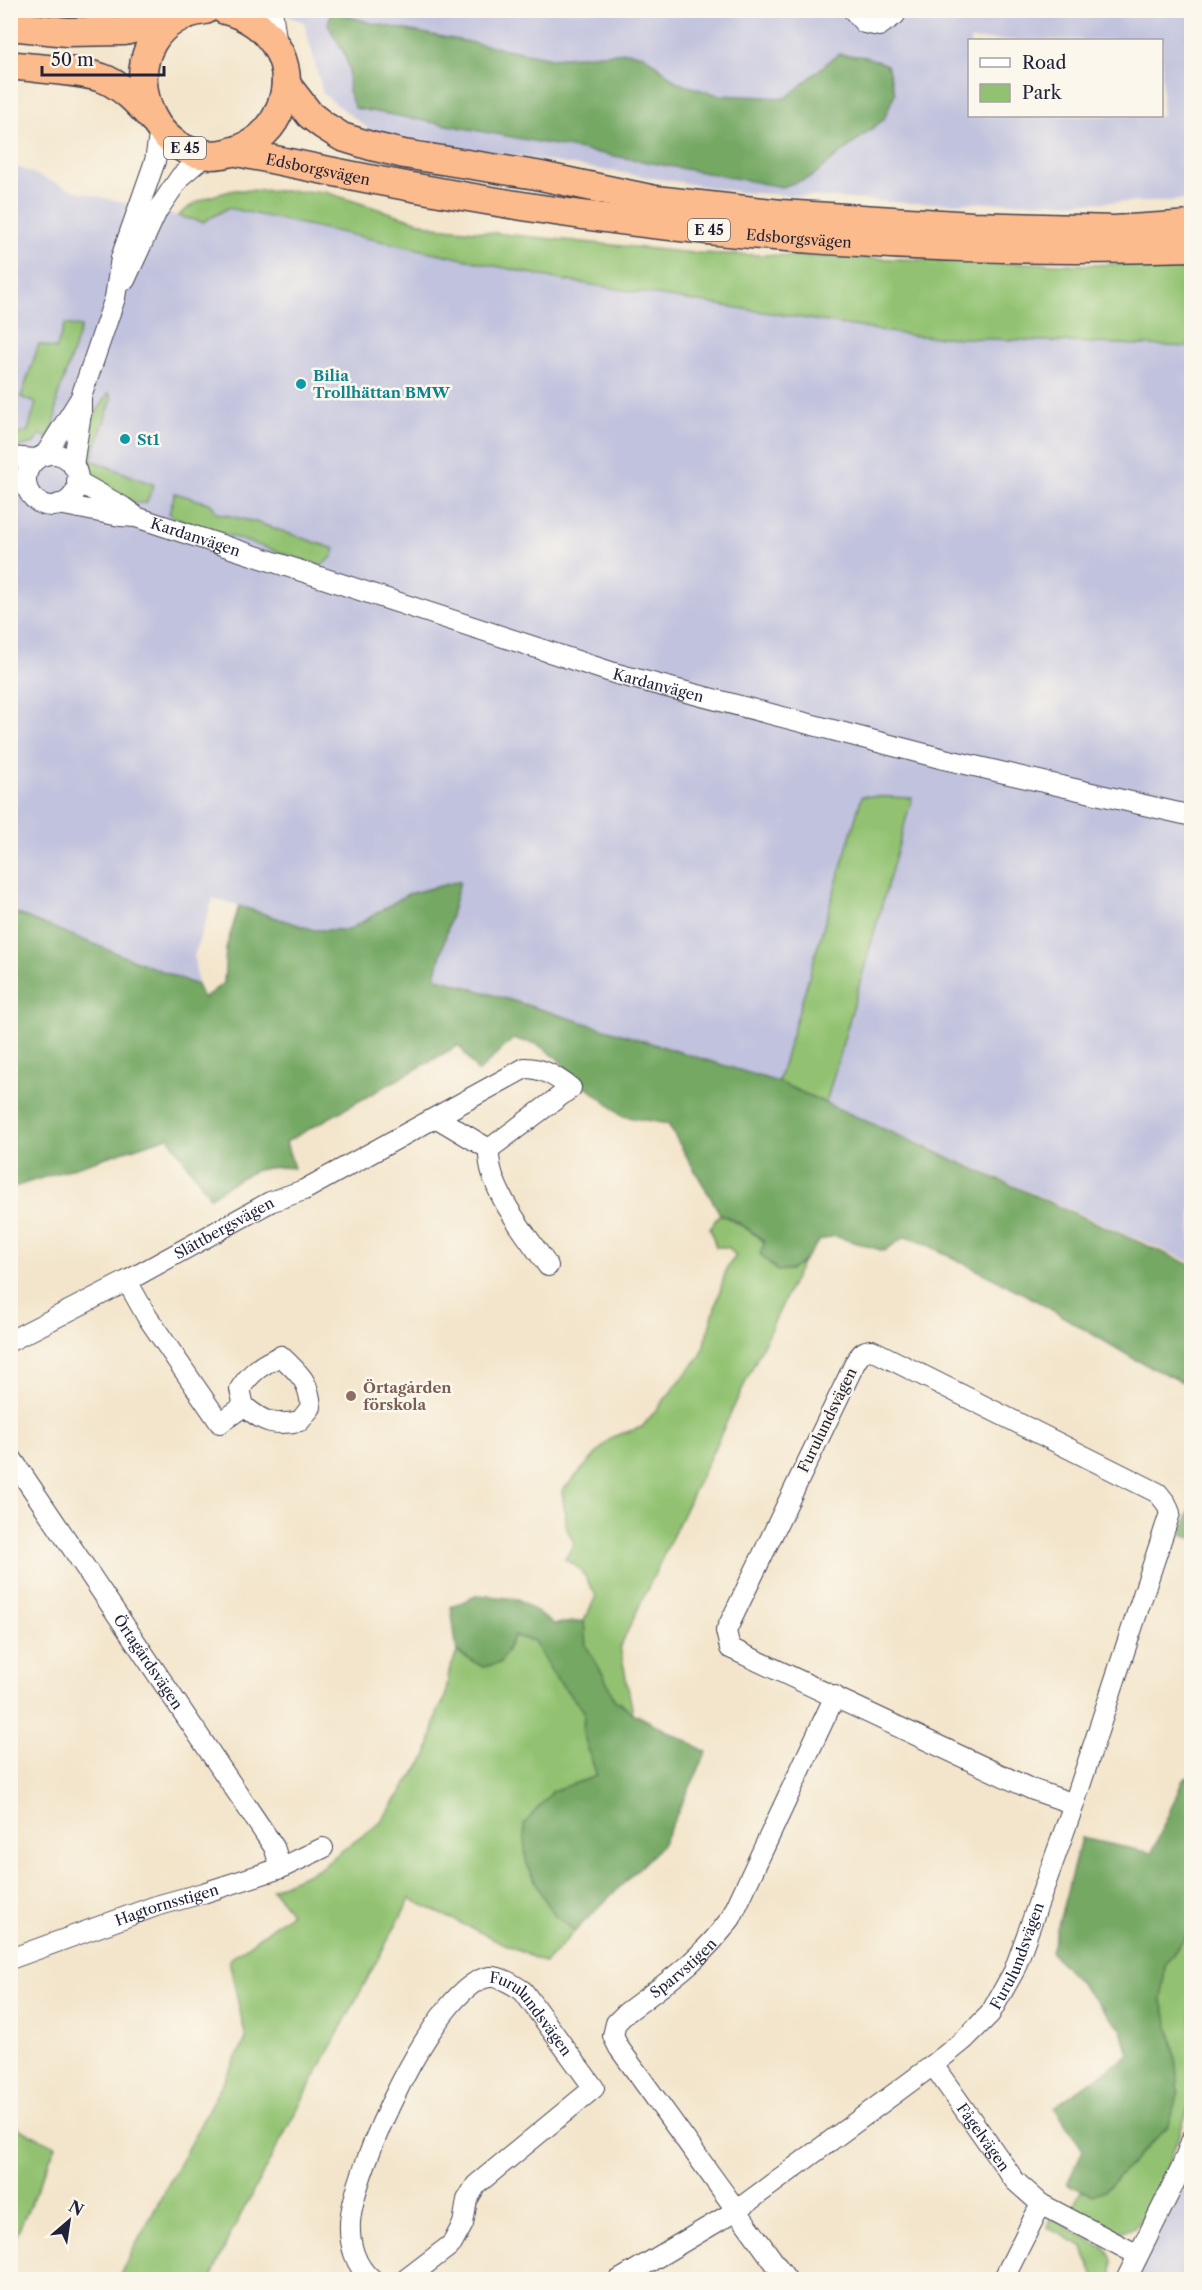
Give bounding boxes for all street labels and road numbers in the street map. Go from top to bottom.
road number: E 45 [164,137,206,159]
street label: Edsborgsvägen [264,149,373,189]
road number: E 45 [688,219,730,241]
street label: Edsborgsvägen [745,224,853,251]
street label: Kardanvägen [149,513,243,560]
street label: Kardanvägen [611,664,706,706]
street label: Slättbergsvägen [170,1192,278,1263]
street label: Furulundsvägen [793,1364,861,1476]
street label: Örtagårdsvägen [110,1610,188,1713]
street label: Hagtornsstigen [112,1879,221,1930]
street label: Furulundsvägen [985,1899,1048,2012]
street label: Sparvstigen [646,1933,721,2002]
street label: Furulundsvägen [488,1967,577,2060]
street label: Fågelvägen [953,2099,1015,2175]

